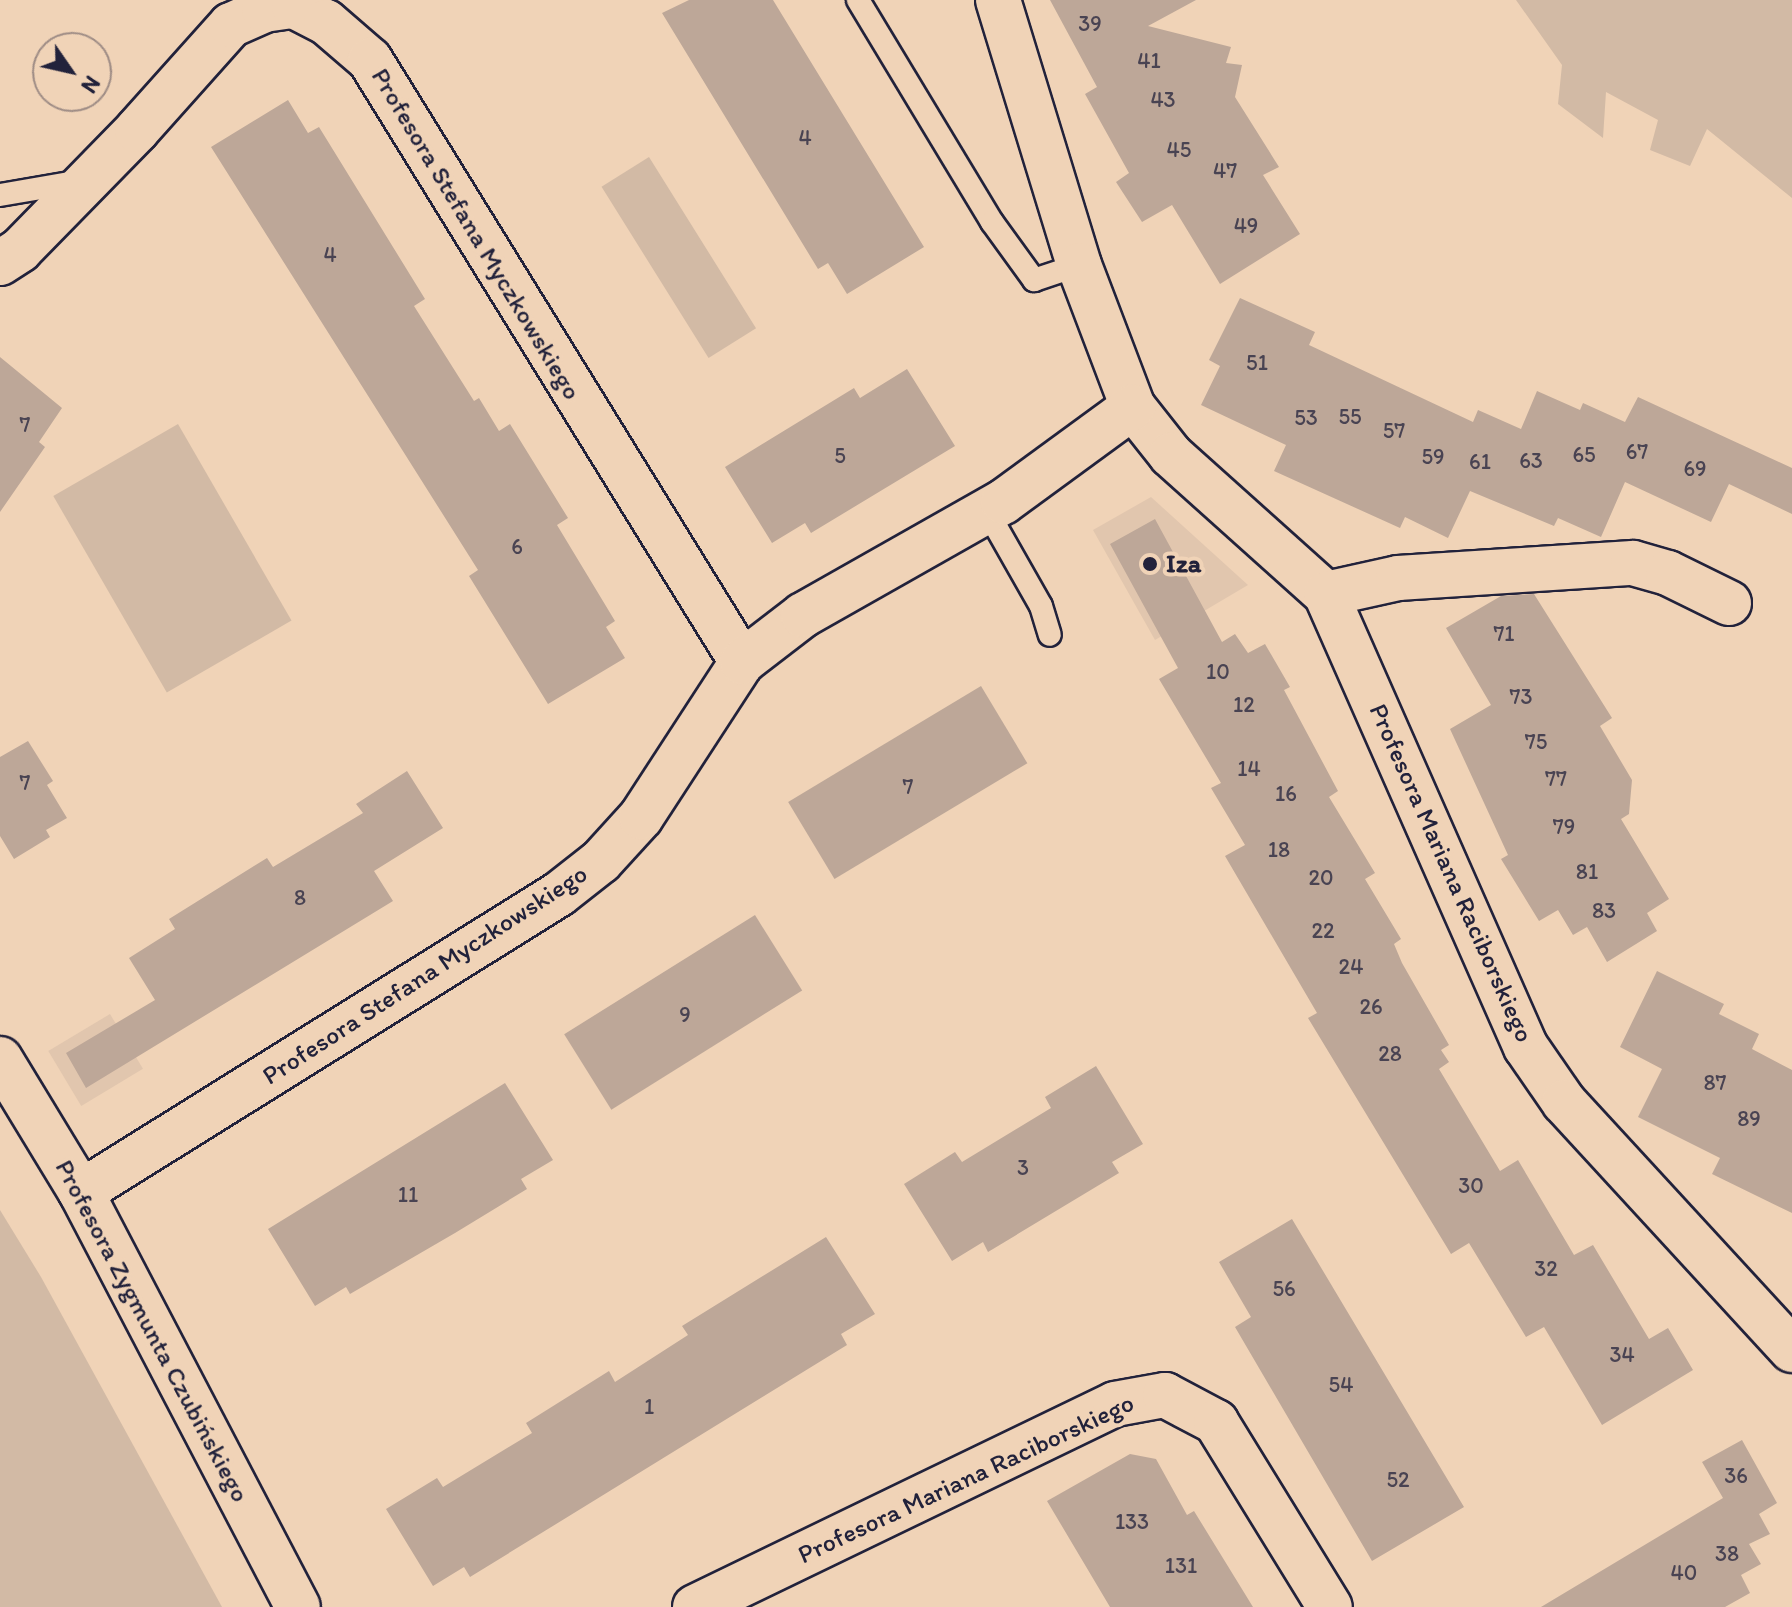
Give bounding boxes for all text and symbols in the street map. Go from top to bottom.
house number: 39 [1078,11,1102,37]
north arrow [32,32,112,112]
house number: 41 [1137,48,1161,74]
street label: Profesora Stefana Myczkowskiego [365,63,587,405]
text: N [75,71,106,98]
house number: 43 [1150,87,1176,113]
house number: 4 [798,125,812,151]
house number: 45 [1167,137,1191,163]
house number: 47 [1213,158,1237,184]
house number: 49 [1234,213,1258,239]
house number: 4 [323,242,337,268]
house number: 51 [1246,350,1268,376]
house number: 55 [1338,404,1362,430]
house number: 53 [1294,405,1318,431]
house number: 7 [20,412,30,438]
house number: 57 [1383,418,1405,444]
house number: 67 [1626,439,1648,465]
house number: 65 [1572,442,1596,468]
house number: 5 [834,443,846,469]
house number: 59 [1421,444,1445,470]
house number: 63 [1519,448,1543,474]
house number: 61 [1469,449,1491,475]
house number: 69 [1683,456,1707,482]
house number: 6 [511,534,523,560]
place label: Iza [1166,548,1201,580]
marker: Iza [1141,555,1159,573]
house number: 71 [1493,621,1515,647]
house number: 10 [1206,659,1230,685]
house number: 73 [1510,684,1532,710]
house number: 12 [1233,692,1255,718]
street label: Profesora Mariana Raciborskiego [1362,698,1540,1048]
house number: 75 [1525,729,1547,755]
house number: 14 [1237,756,1261,782]
house number: 77 [1545,766,1567,792]
house number: 7 [20,770,30,796]
house number: 7 [903,774,913,800]
house number: 16 [1275,781,1297,807]
house number: 79 [1553,814,1575,840]
house number: 18 [1268,837,1290,863]
street label: Profesora Stefana Myczkowskiego [257,858,593,1092]
house number: 81 [1576,859,1598,885]
house number: 20 [1308,865,1334,891]
house number: 8 [294,885,306,911]
house number: 83 [1592,898,1616,924]
house number: 22 [1311,918,1335,944]
house number: 24 [1339,954,1363,980]
house number: 26 [1359,994,1383,1020]
house number: 9 [679,1002,691,1028]
house number: 28 [1378,1041,1402,1067]
house number: 87 [1704,1070,1726,1096]
house number: 89 [1737,1106,1761,1132]
street label: Profesora Zygmunta Czubińskiego [48,1155,256,1507]
house number: 3 [1017,1155,1029,1181]
house number: 30 [1458,1173,1484,1199]
house number: 11 [398,1182,418,1208]
house number: 32 [1534,1256,1558,1282]
house number: 56 [1272,1276,1296,1302]
house number: 34 [1609,1342,1635,1368]
house number: 54 [1329,1372,1353,1398]
street label: Profesora Mariana Raciborskiego [792,1387,1140,1571]
house number: 1 [644,1394,654,1420]
house number: 36 [1724,1463,1748,1489]
house number: 52 [1386,1467,1410,1493]
house number: 133 [1115,1509,1149,1535]
house number: 38 [1715,1541,1739,1567]
house number: 131 [1165,1553,1197,1579]
house number: 40 [1671,1560,1697,1586]

